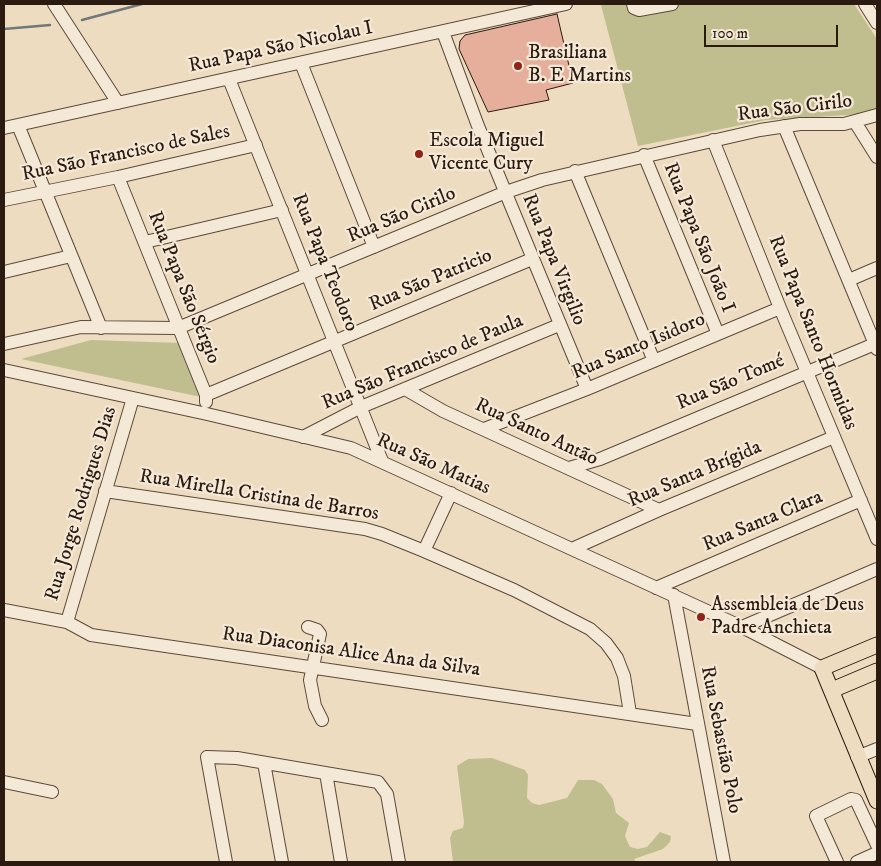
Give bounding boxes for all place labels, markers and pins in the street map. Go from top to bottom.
place label: Brasiliana B. E Martins [528,42,631,89]
marker: Brasiliana B. E Martins [512,60,524,72]
place label: Escola Miguel Vicente Cury [429,130,544,177]
marker: Escola Miguel Vicente Cury [413,148,425,160]
place label: Assembleia de Deus Padre Anchieta [711,594,864,641]
marker: Assembleia de Deus Padre Anchieta [695,611,707,623]

